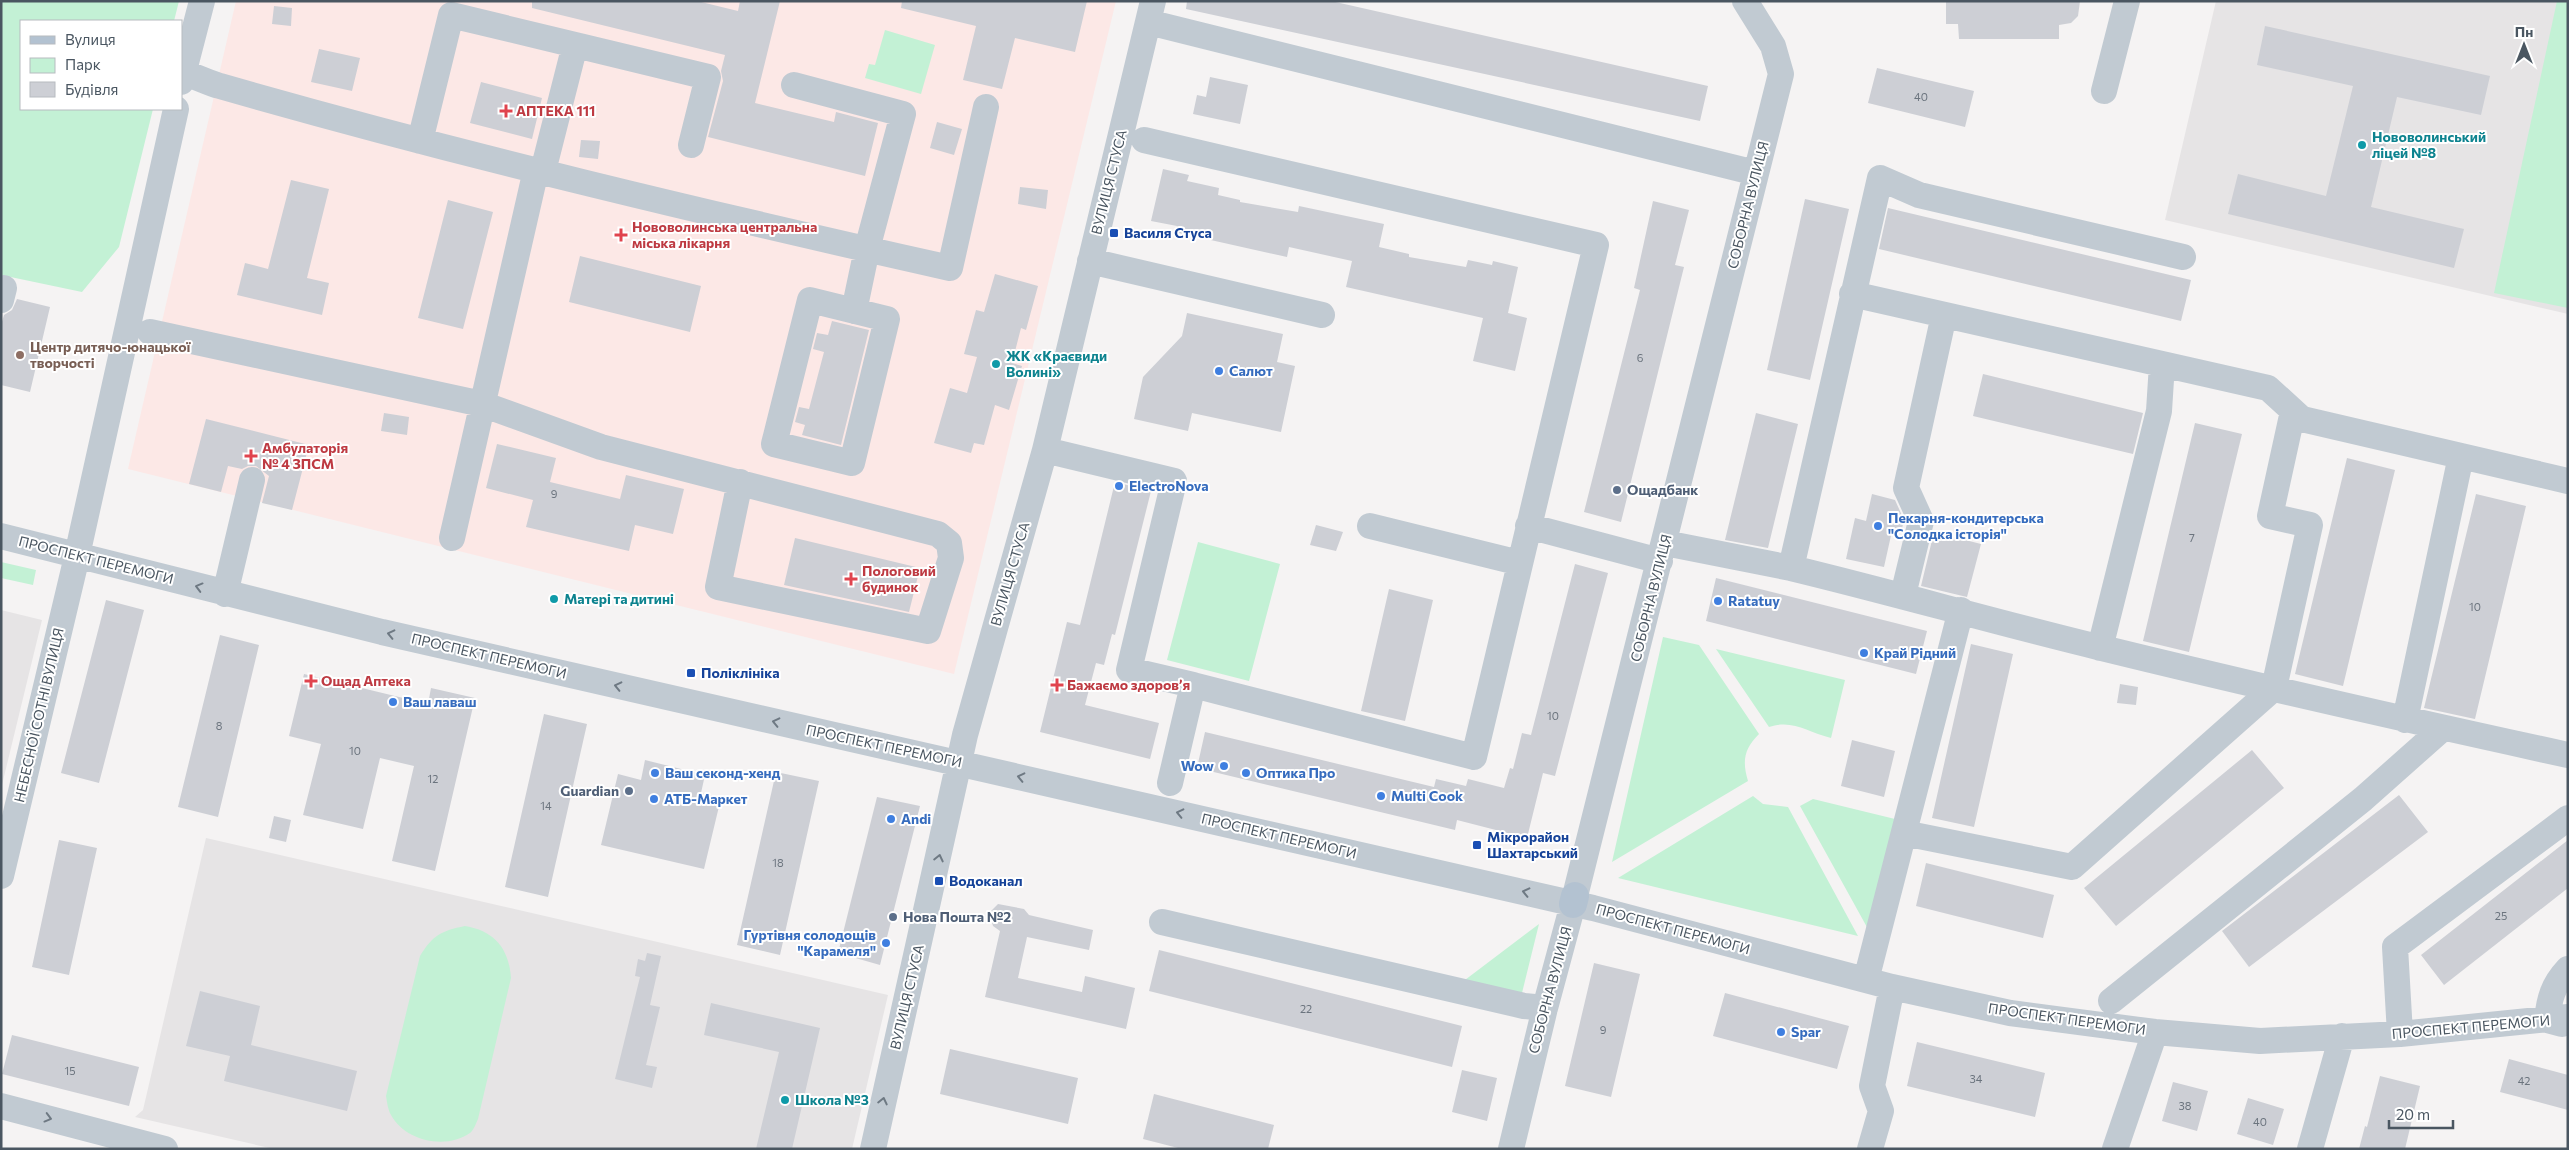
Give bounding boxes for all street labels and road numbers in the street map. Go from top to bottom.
street label: ВУЛИЦЯ СТУСА [1087,127,1130,236]
street label: СОБОРНА ВУЛИЦЯ [1723,139,1772,270]
street label: ВУЛИЦЯ СТУСА [987,520,1033,628]
street label: ПРОСПЕКТ ПЕРЕМОГИ [17,532,175,587]
street label: СОБОРНА ВУЛИЦЯ [1626,532,1675,663]
street label: НЕБЕСНОЇ СОТНІ ВУЛИЦЯ [10,626,67,804]
street label: ПРОСПЕКТ ПЕРЕМОГИ [410,629,568,682]
street label: ПРОСПЕКТ ПЕРЕМОГИ [805,721,964,770]
street label: ПРОСПЕКТ ПЕРЕМОГИ [1200,809,1358,862]
street label: ПРОСПЕКТ ПЕРЕМОГИ [1594,900,1752,957]
street label: СОБОРНА ВУЛИЦЯ [1524,924,1575,1055]
street label: ВУЛИЦЯ СТУСА [886,942,927,1051]
street label: ПРОСПЕКТ ПЕРЕМОГИ [1987,999,2147,1038]
street label: ПРОСПЕКТ ПЕРЕМОГИ [2391,1011,2551,1042]

